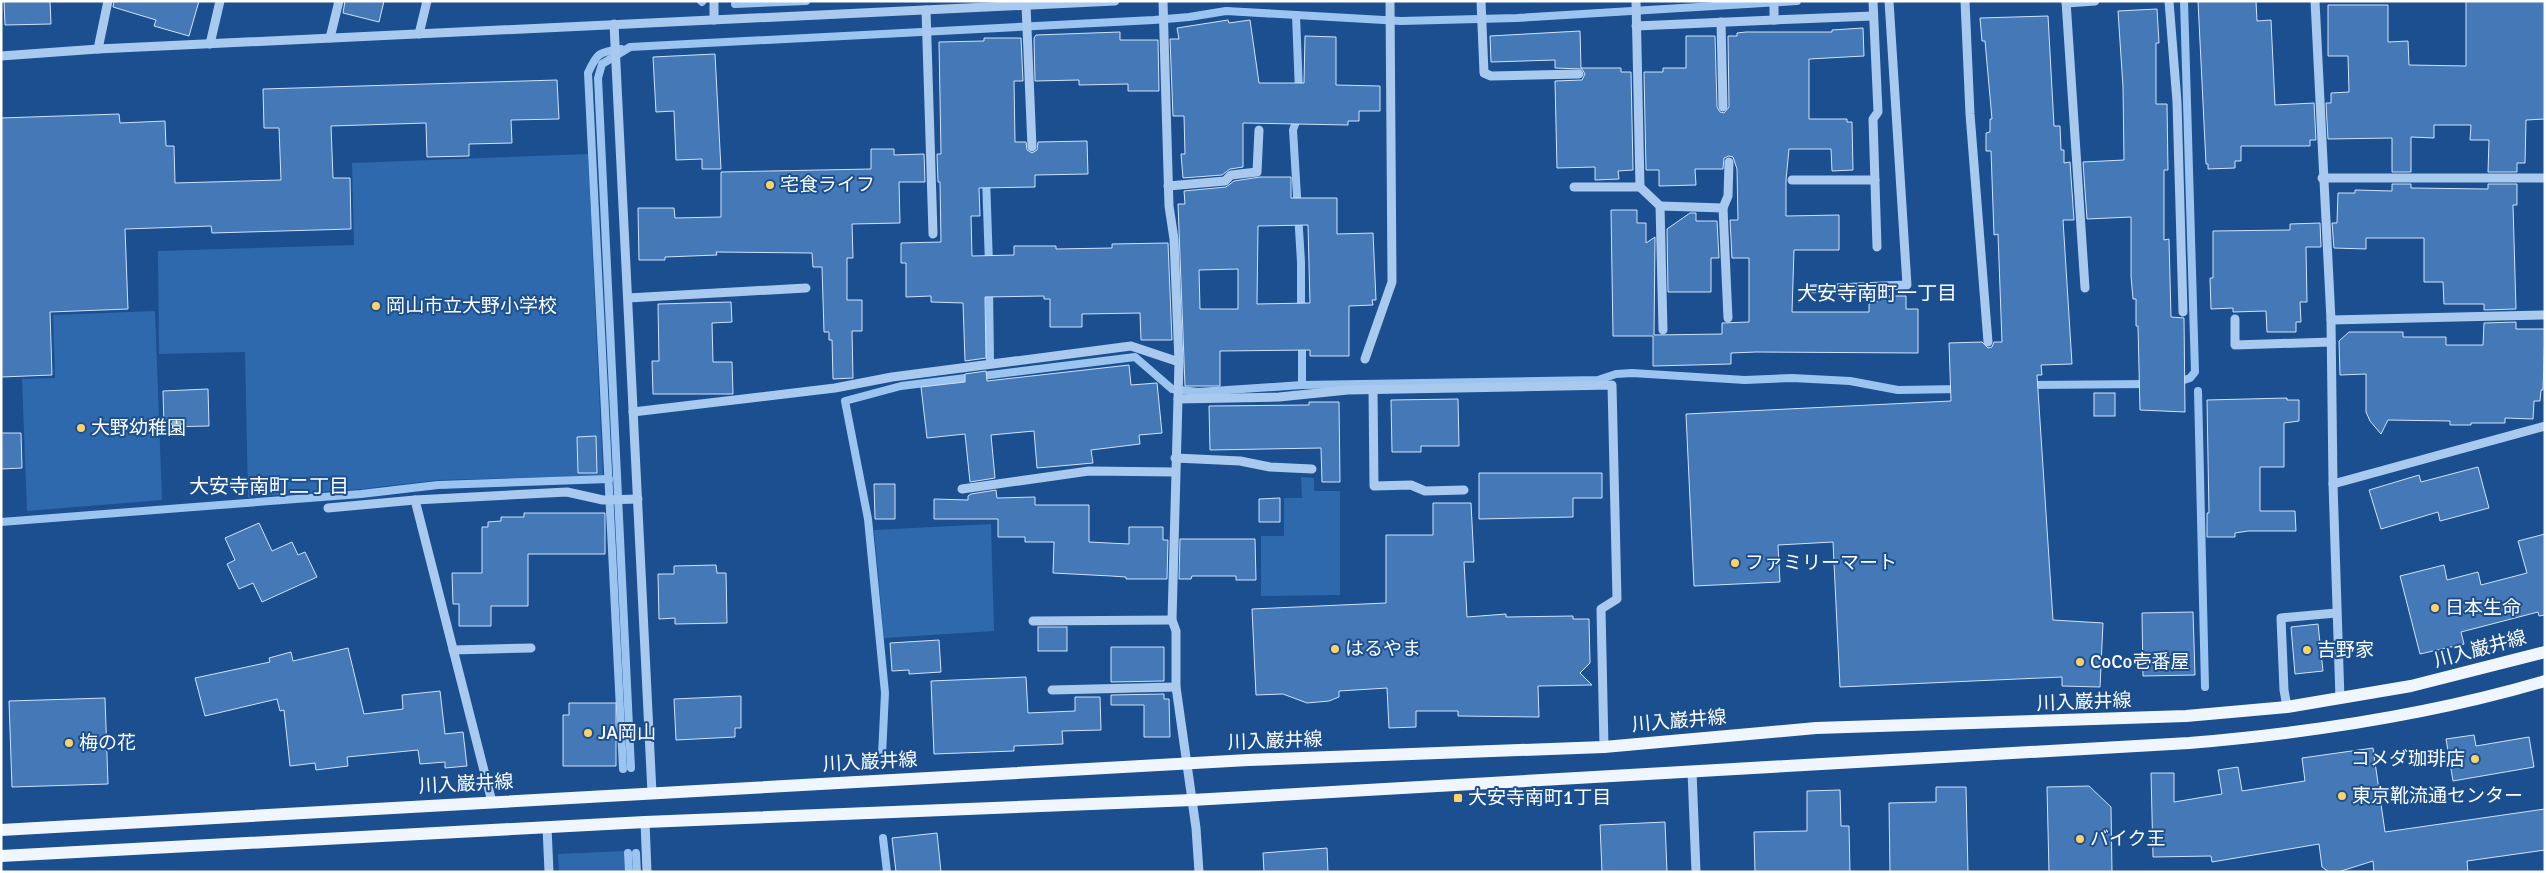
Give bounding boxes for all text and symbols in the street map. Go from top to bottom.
place label: 宅食ライフ [780,173,875,197]
marker: 宅食ライフ [764,179,776,191]
district label: 大安寺南町一丁目 [1797,281,1957,306]
place label: 岡山市立大野小学校 [386,294,557,318]
marker: 岡山市立大野小学校 [370,300,382,312]
place label: 大野幼稚園 [91,416,186,440]
marker: 大野幼稚園 [75,422,87,434]
district label: 大安寺南町二丁目 [189,474,349,499]
place label: ファミリーマート [1745,551,1897,575]
marker: ファミリーマート [1729,557,1741,569]
place label: 日本生命 [2445,596,2521,620]
marker: 日本生命 [2429,602,2441,614]
street label: 川入巌井線 [2431,625,2529,673]
place label: はるやま [1345,637,1421,661]
place label: 吉野家 [2317,638,2374,662]
marker: はるやま [1329,643,1341,655]
marker: 吉野家 [2301,644,2313,656]
place label: CoCo壱番屋 [2090,650,2189,674]
marker: CoCo壱番屋 [2074,656,2086,668]
street label: 川入巌井線 [2036,688,2132,716]
street label: 川入巌井線 [1631,705,1727,737]
place label: JA岡山 [598,721,656,745]
marker: JA岡山 [582,727,594,739]
street label: 川入巌井線 [1227,727,1323,755]
place label: 梅の花 [79,731,136,755]
marker: 梅の花 [63,737,75,749]
place label: コメダ珈琲店 [2351,747,2465,771]
street label: 川入巌井線 [822,748,918,776]
marker: コメダ珈琲店 [2469,753,2481,765]
street label: 川入巌井線 [418,770,514,798]
place label: 東京靴流通センター [2352,784,2523,808]
place label: 大安寺南町1丁目 [1468,786,1611,810]
marker: 東京靴流通センター [2336,790,2348,802]
marker: 大安寺南町1丁目 [1452,792,1464,804]
place label: バイク王 [2090,827,2166,851]
marker: バイク王 [2074,833,2086,845]

